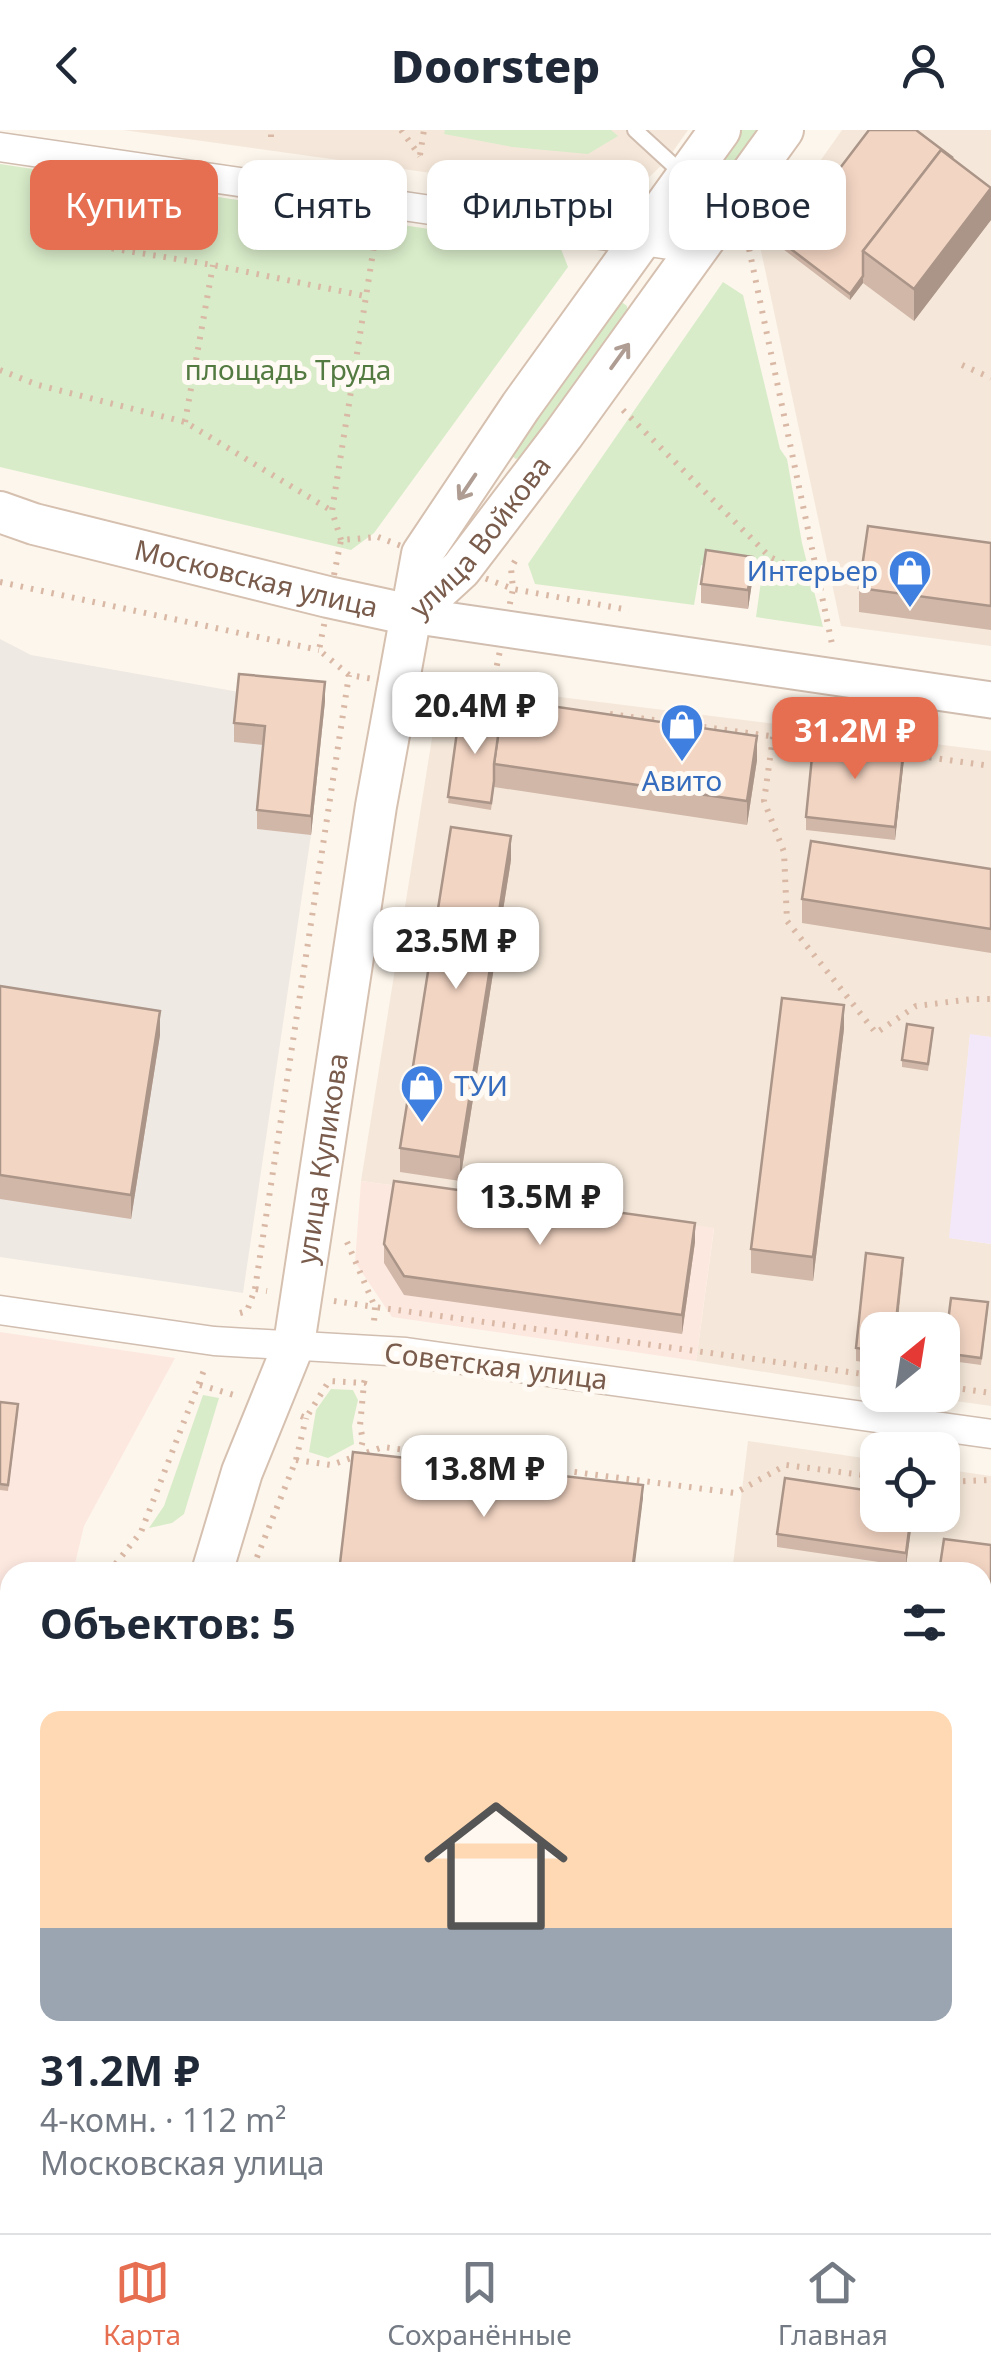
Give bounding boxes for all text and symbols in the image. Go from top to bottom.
text: Doorstep [391,35,600,96]
icon: back [40,38,95,93]
icon: person [896,38,951,93]
chip: Купить [30,160,218,250]
chip: Снять [238,160,407,250]
chip: Фильтры [427,160,649,250]
chip: Новое [669,160,846,250]
one-way arrow [610,342,631,370]
park label: площадь Труда [185,350,391,388]
street label: улица Войкова [401,447,559,625]
one-way arrow [457,473,478,501]
street label: Московская улица [131,530,382,625]
shop icon: Интерьер [887,548,933,609]
place label: Интерьер [747,551,878,589]
pin: 20.4M ₽ [383,672,567,757]
text: 20.4M ₽ [414,683,536,726]
pin: 31.2M ₽ [763,697,947,782]
shop icon: Авито [659,702,705,763]
text: 31.2M ₽ [794,708,916,751]
place label: Авито [642,761,722,799]
pin: 23.5M ₽ [364,907,548,992]
text: 23.5M ₽ [395,918,517,961]
street label: улица Куликова [286,1050,356,1267]
shop icon: ТУИ [399,1063,445,1124]
place label: ТУИ [454,1066,508,1104]
pin: 13.5M ₽ [448,1163,632,1248]
text: 13.5M ₽ [479,1174,601,1217]
north arrow [860,1312,960,1412]
map controls [860,1312,960,1532]
street label: Советская улица [382,1332,610,1398]
button: locate [860,1432,960,1532]
pin: 13.8M ₽ [392,1435,576,1520]
text: 13.8M ₽ [423,1446,545,1489]
text: Объектов: 5 [40,1594,296,1651]
icon: filters [897,1595,952,1650]
icon: home [406,1776,586,1956]
text: 31.2M ₽ [40,2041,200,2098]
text: 4-комн. · 112 m² [40,2098,286,2141]
text: Московская улица [40,2141,325,2184]
tab: Карта [103,2255,181,2353]
tab: Сохранённые [387,2255,572,2353]
tab: Главная [778,2255,888,2353]

